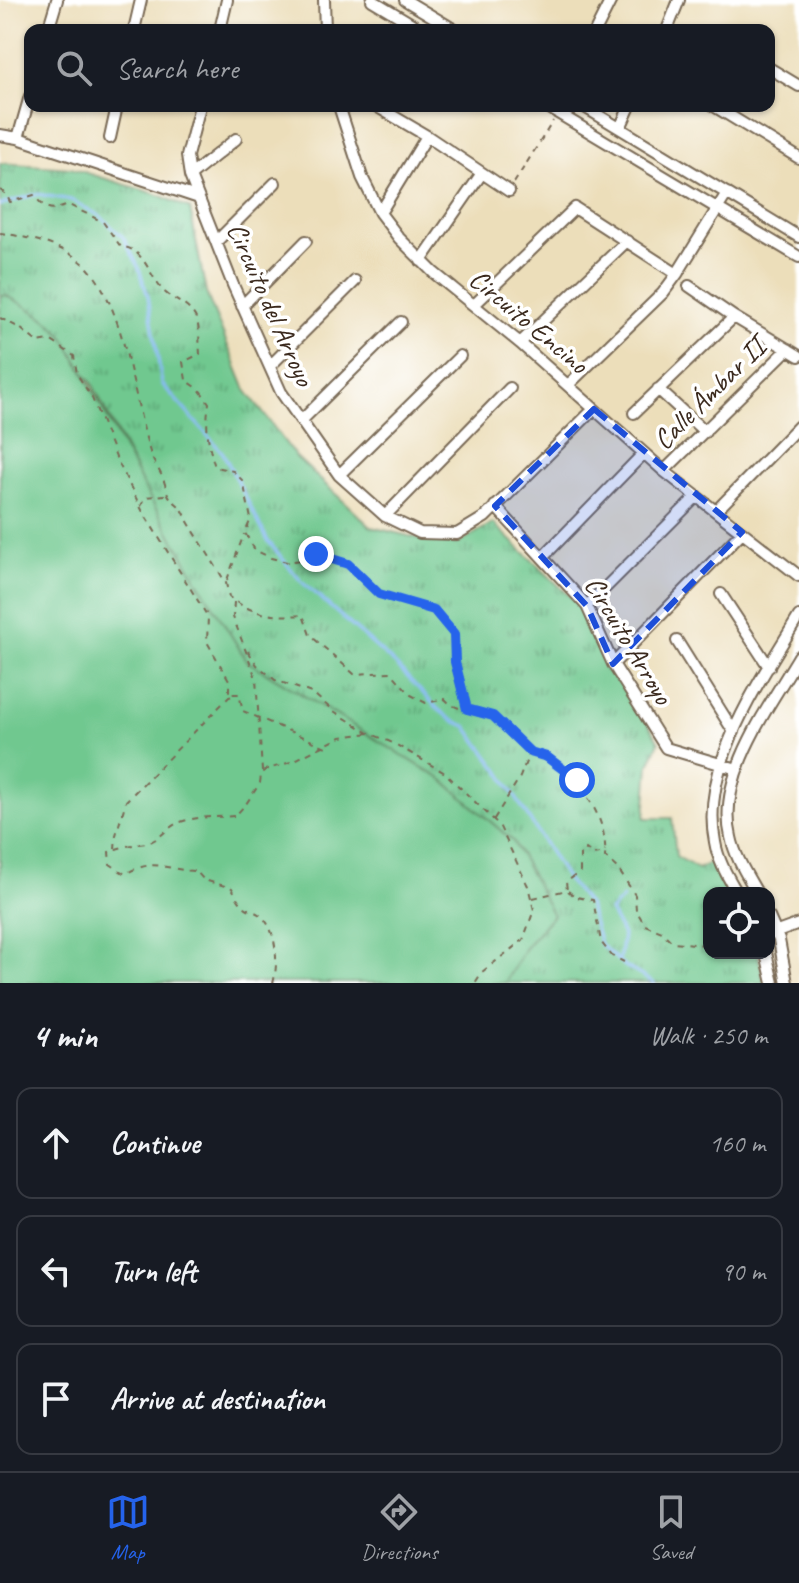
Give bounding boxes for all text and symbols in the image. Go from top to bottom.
search box [24,24,775,112]
icon: search [52,46,96,90]
text: Search here [116,49,238,87]
street label: Circuito del Arroyo [219,217,323,393]
street label: Circuito Encino [462,261,597,382]
street label: Calle Ámbar II [645,325,777,457]
route end [298,536,334,572]
street label: Circuito Arroyo [577,570,682,712]
route start [559,762,595,798]
map controls [703,887,775,959]
button: locate [703,887,775,959]
text: 4 min [32,1014,97,1057]
text: Walk · 250 m [650,1019,767,1052]
icon: ahead [34,1121,78,1165]
text: Continue [110,1124,200,1162]
text: 160 m [709,1127,765,1160]
icon: left [34,1249,78,1293]
text: Turn left [110,1252,197,1290]
text: 90 m [721,1255,765,1288]
icon: arrive [34,1377,78,1421]
text: Arrive at destination [110,1380,325,1418]
tab: Map [106,1490,150,1566]
tab: Directions [361,1490,438,1566]
tab: Saved [649,1490,693,1566]

